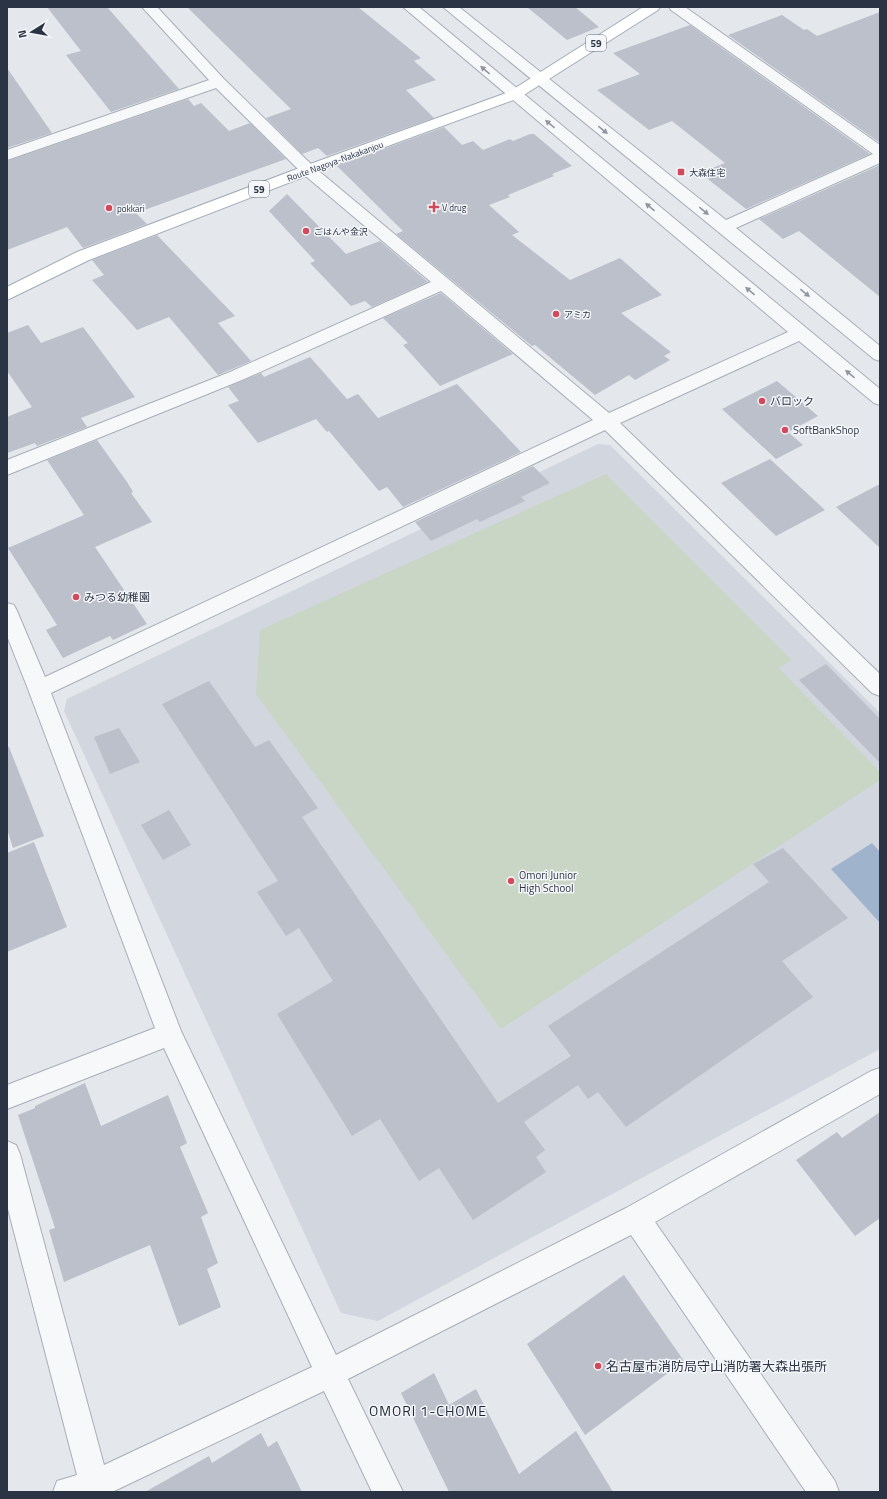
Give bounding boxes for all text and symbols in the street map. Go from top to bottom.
north arrow [12,12,52,52]
text: N [14,29,31,39]
road number: 59 [586,35,606,51]
one-way arrow [479,65,490,74]
one-way arrow [545,120,555,129]
one-way arrow [597,126,608,134]
street label: Route Nagoya-Nakakanjou [285,137,385,185]
place label: 大森住宅 [689,166,725,179]
marker: 大森住宅 [676,167,686,177]
road number: 59 [249,181,269,197]
place label: V drug [442,201,467,214]
place label: pokkari [117,202,145,215]
marker: V drug [429,202,439,212]
marker: pokkari [104,203,114,213]
one-way arrow [645,203,655,212]
one-way arrow [699,207,710,216]
place label: ごはんや金沢 [314,225,368,238]
marker: ごはんや金沢 [301,226,311,236]
one-way arrow [745,286,755,295]
one-way arrow [800,289,810,298]
place label: アミカ [564,308,591,321]
marker: アミカ [551,309,561,319]
one-way arrow [845,369,855,378]
place label: バロック [770,393,814,409]
marker: バロック [757,396,767,406]
place label: SoftBankShop [793,422,859,438]
marker: SoftBankShop [780,425,790,435]
place label: みつる幼稚園 [84,589,150,605]
marker: みつる幼稚園 [71,592,81,602]
place label: Omori Junior High School [519,867,577,896]
marker: Omori Junior High School [506,876,516,886]
place label: 名古屋市消防局守山消防署大森出張所 [606,1356,827,1376]
marker: 名古屋市消防局守山消防署大森出張所 [593,1361,603,1371]
district label: OMORI 1-CHOME [369,1400,487,1421]

